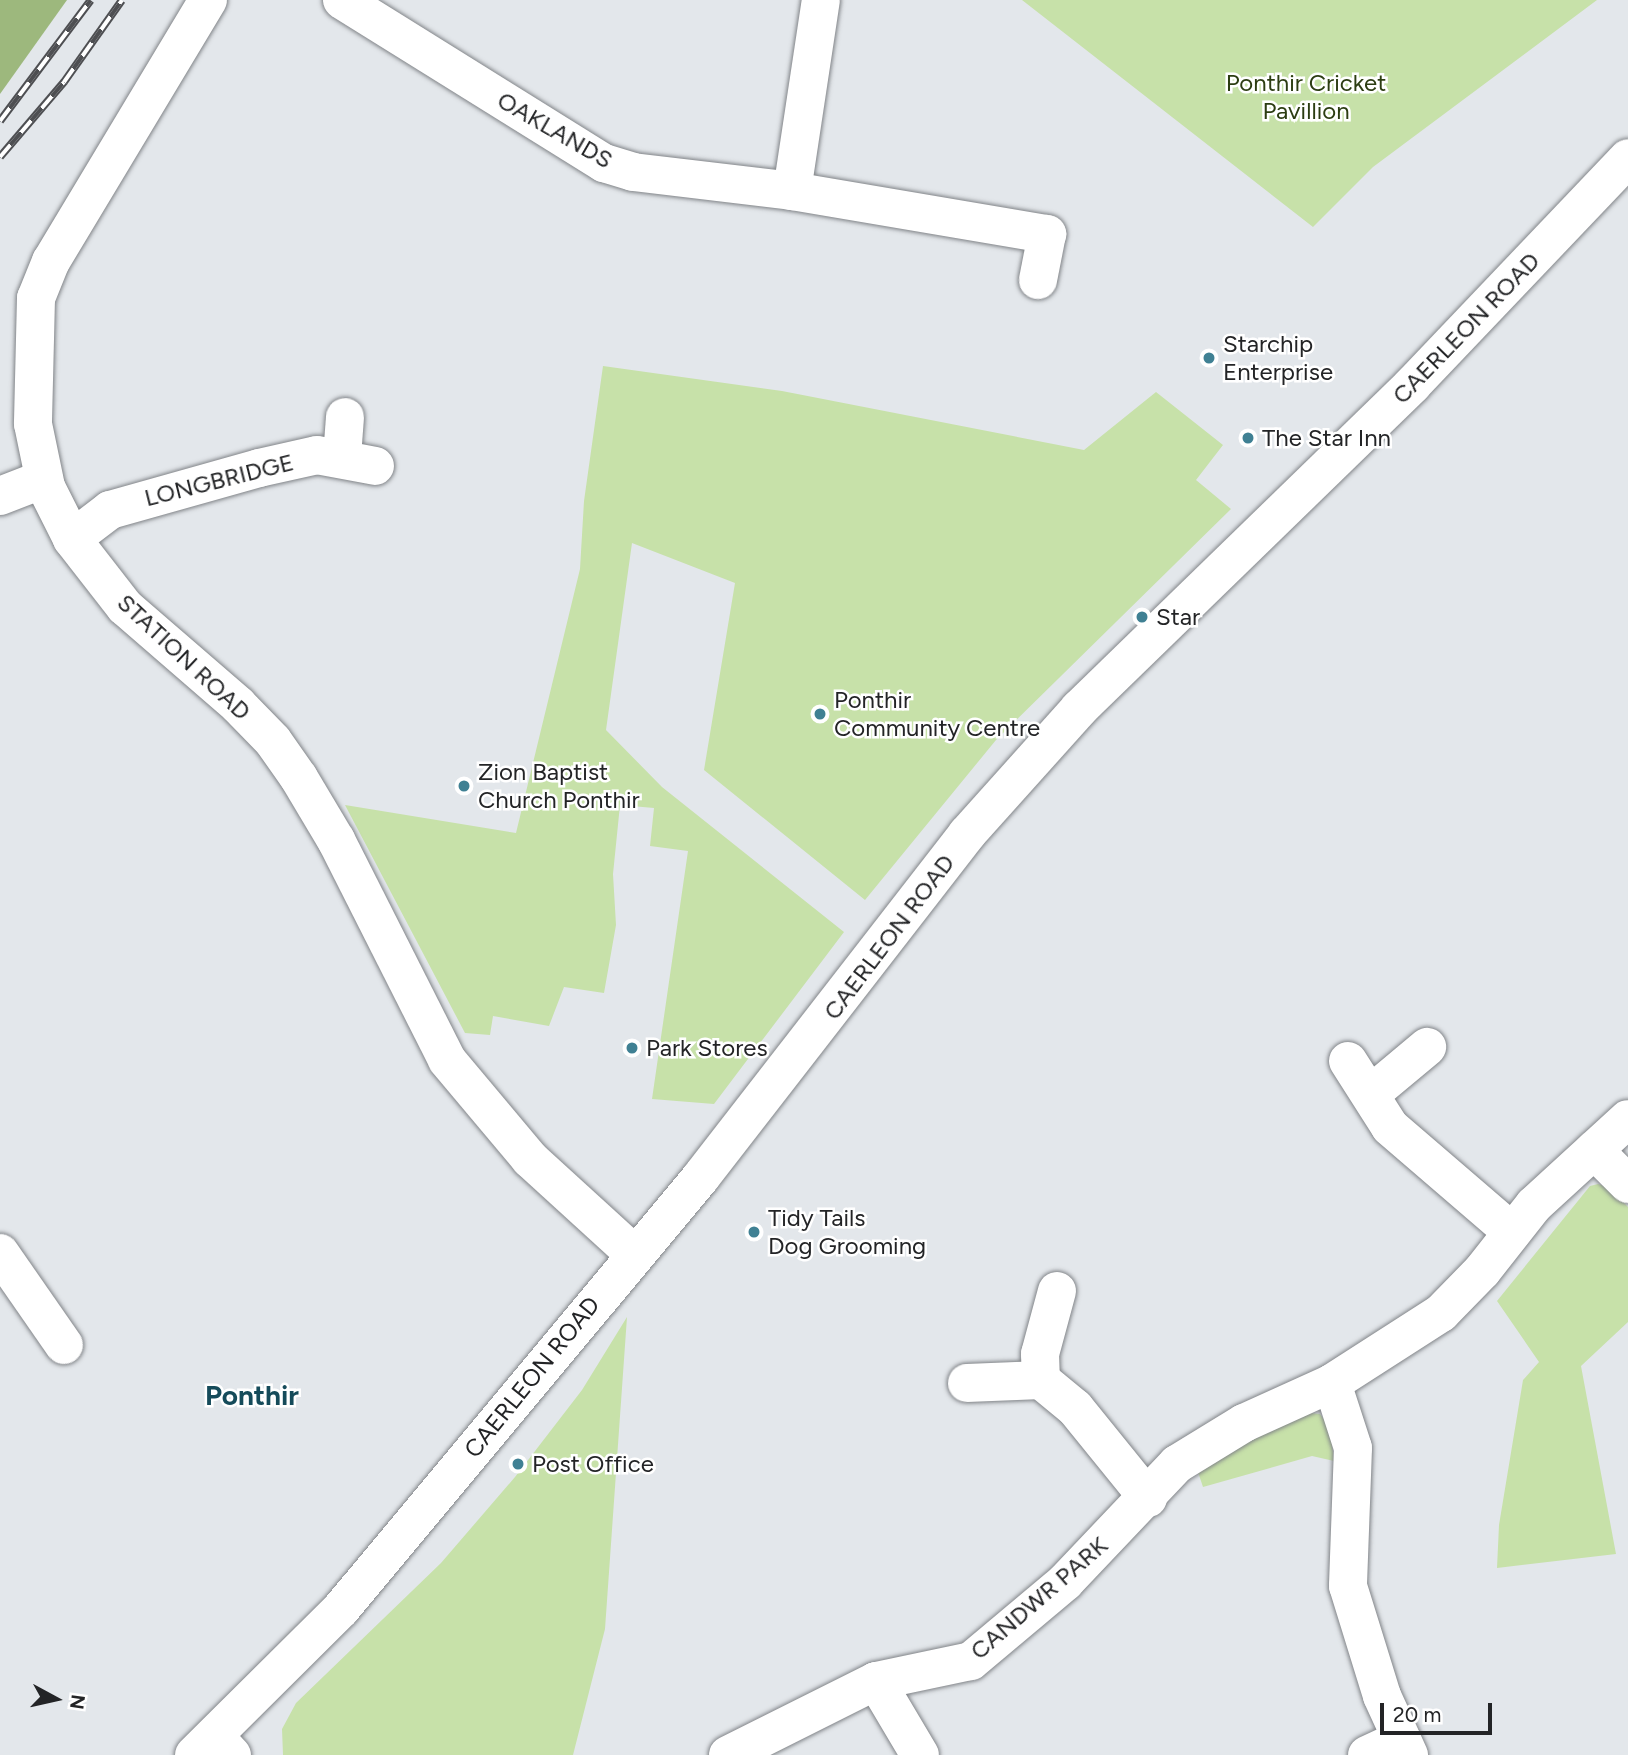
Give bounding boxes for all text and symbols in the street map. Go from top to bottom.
park label: Ponthir Cricket Pavillion [1226,69,1386,125]
street label: OAKLANDS [492,86,618,174]
street label: CAERLEON ROAD [1387,246,1545,410]
place label: Starchip Enterprise [1223,330,1333,386]
marker: Starchip Enterprise [1201,350,1217,366]
place label: The Star Inn [1262,424,1391,452]
marker: The Star Inn [1240,430,1256,446]
street label: LONGBRIDGE [141,448,297,512]
street label: STATION ROAD [111,588,257,726]
place label: Star [1156,603,1200,631]
marker: Star [1134,609,1150,625]
place label: Ponthir Community Centre [834,686,1040,742]
marker: Ponthir Community Centre [812,706,828,722]
place label: Zion Baptist Church Ponthir [478,758,640,814]
marker: Zion Baptist Church Ponthir [456,778,472,794]
street label: CAERLEON ROAD [818,849,960,1025]
place label: Park Stores [646,1034,768,1062]
marker: Park Stores [624,1040,640,1056]
place label: Tidy Tails Dog Grooming [768,1204,926,1260]
marker: Tidy Tails Dog Grooming [746,1224,762,1240]
street label: CAERLEON ROAD [458,1291,606,1463]
district label: Ponthir [205,1378,299,1412]
place label: Post Office [532,1450,654,1478]
marker: Post Office [510,1456,526,1472]
street label: CANDWR PARK [965,1531,1113,1665]
north arrow [21,1664,91,1734]
scale bar [1383,1688,1495,1732]
text: N [65,1693,90,1711]
text: 20 m [1393,1702,1441,1727]

